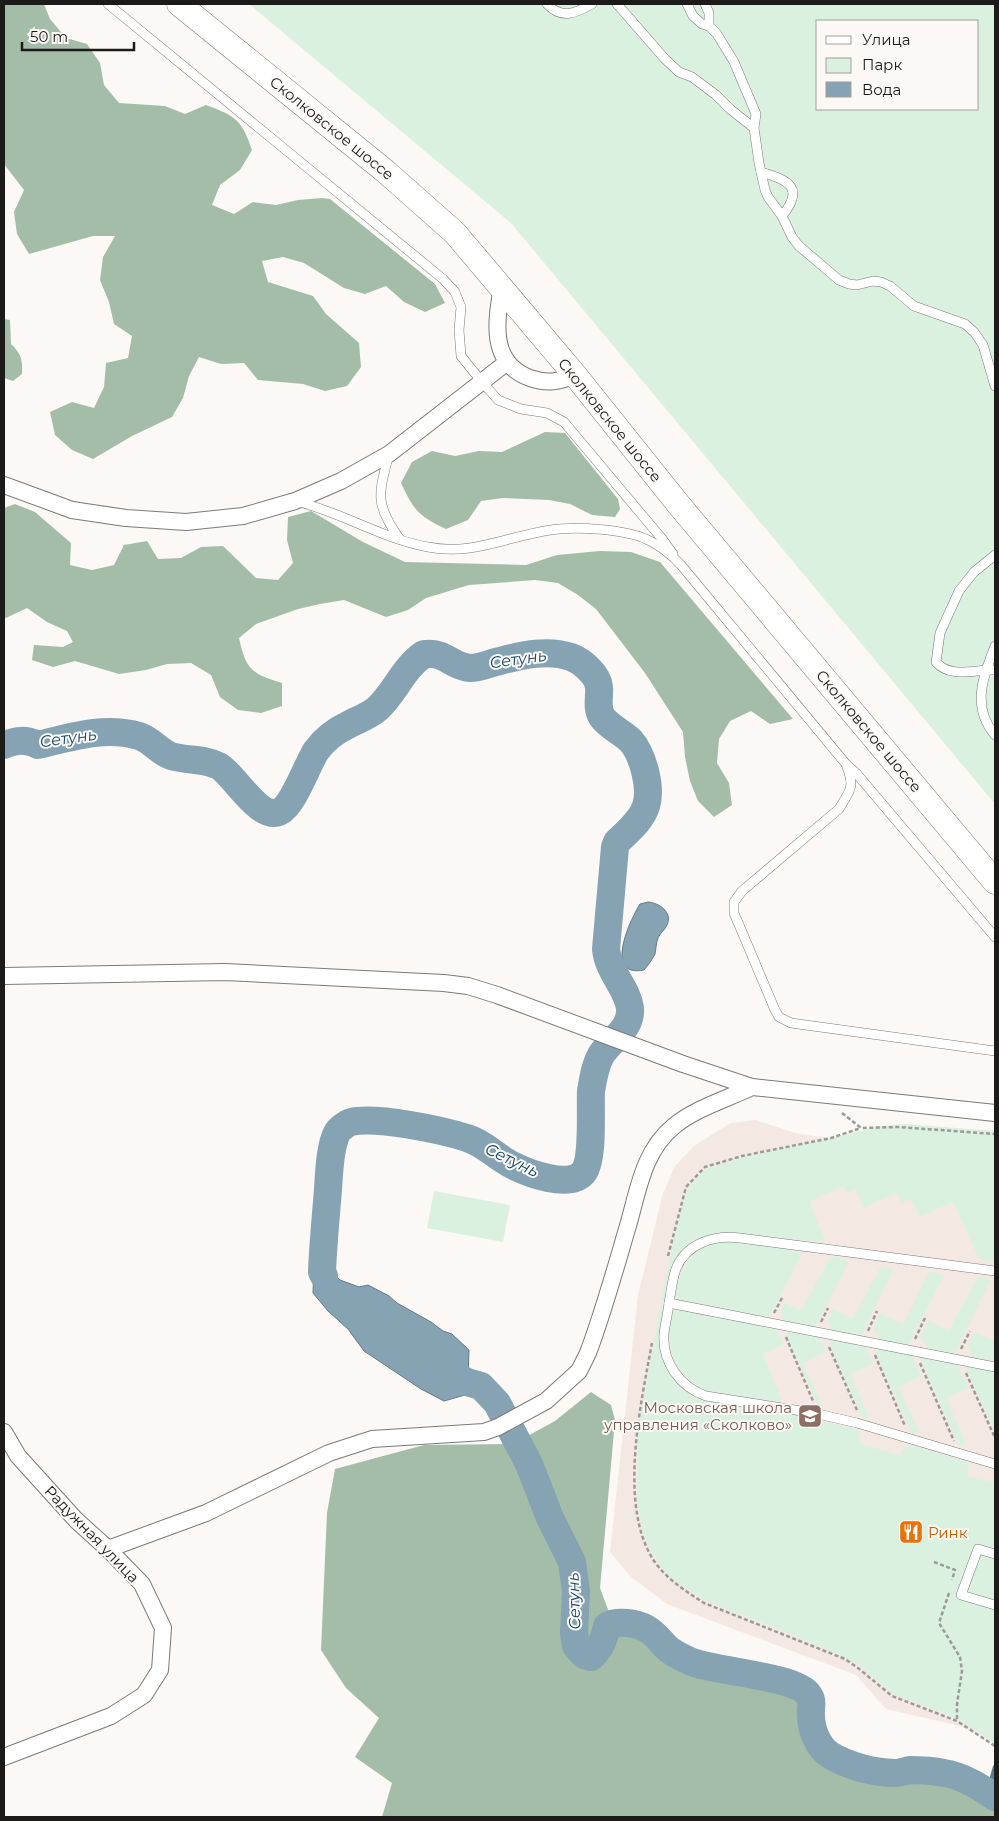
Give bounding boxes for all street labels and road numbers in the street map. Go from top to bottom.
street label: Сколковское шоссе [266,72,398,184]
street label: Сколковское шоссе [554,354,666,486]
street label: Сколковское шоссе [812,666,926,796]
street label: Радужная улица [41,1481,143,1587]

